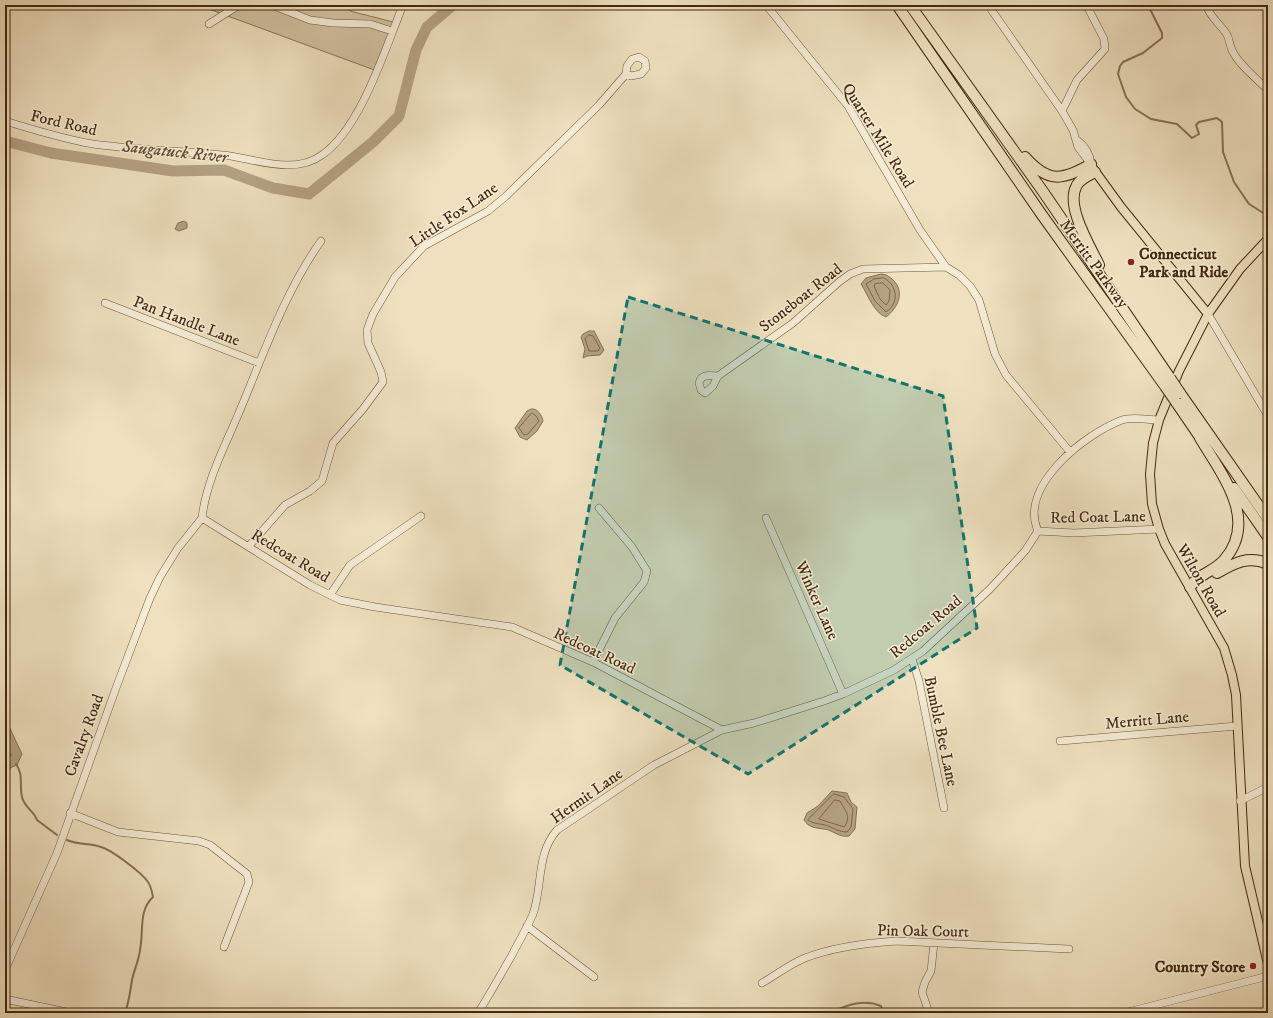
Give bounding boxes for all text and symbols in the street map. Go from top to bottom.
street label: Quarter Mile Road [838,79,918,192]
street label: Ford Road [29,106,99,140]
water label: Saugatuck River [120,135,231,169]
street label: Little Fox Lane [406,178,502,252]
street label: Merritt Parkway [1055,215,1133,312]
place label: Connecticut Park and Ride [1139,244,1229,282]
marker: Connecticut Park and Ride [1126,257,1136,267]
street label: Stoneboat Road [755,259,846,336]
street label: Pan Handle Lane [131,291,243,351]
street label: Red Coat Lane [1050,506,1146,528]
street label: Redcoat Road [247,525,334,587]
street label: Wilton Road [1172,539,1230,621]
street label: Winker Lane [790,557,843,643]
street label: Redcoat Road [885,591,966,663]
street label: Redcoat Road [550,623,639,679]
street label: Bumble Bee Lane [920,674,963,788]
street label: Cavalry Road [60,691,108,779]
street label: Merritt Lane [1104,706,1190,734]
street label: Hermit Lane [547,763,627,828]
street label: Pin Oak Court [877,920,969,942]
place label: Country Store [1155,957,1245,977]
marker: Country Store [1248,961,1258,971]

